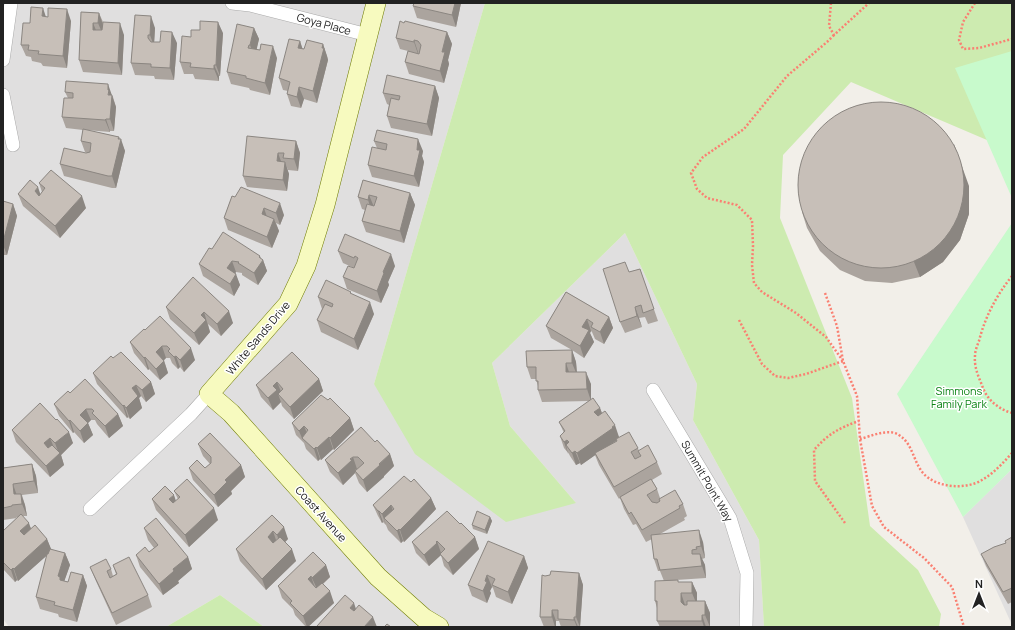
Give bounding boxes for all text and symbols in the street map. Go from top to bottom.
street label: Goya Place [295,9,353,38]
street label: White Sands Drive [222,297,293,378]
park label: Simmons Family Park [931,383,987,411]
street label: Summit Point Way [678,437,737,524]
street label: Coast Avenue [292,482,351,545]
north arrow [959,574,999,614]
text: N [975,576,983,591]

